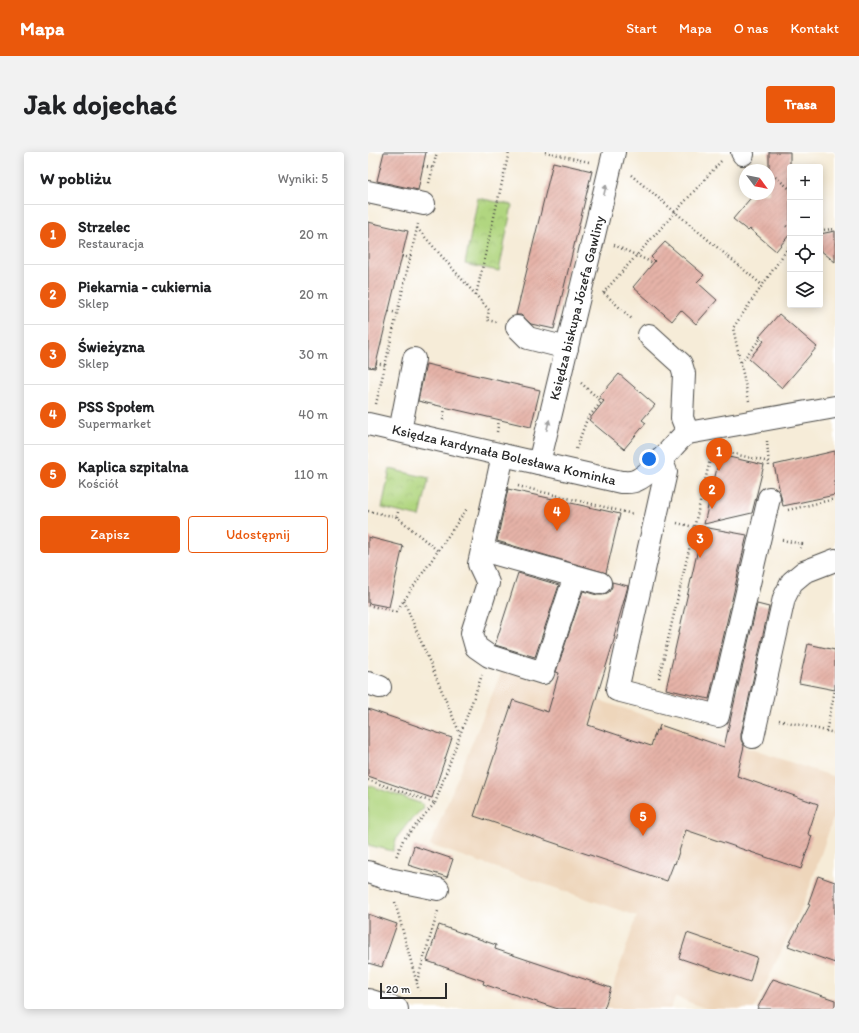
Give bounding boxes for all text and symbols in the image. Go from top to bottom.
text: Mapa [20,17,64,40]
text: Start [626,20,657,37]
text: Mapa [679,20,712,37]
text: O nas [734,20,768,37]
text: Kontakt [790,20,839,37]
button: Trasa [766,86,835,123]
text: Jak dojechać [24,87,177,121]
north arrow [739,164,775,200]
map controls [787,164,823,308]
button: + [787,164,823,200]
text: W pobliżu [40,168,111,188]
text: Wyniki: 5 [278,171,328,186]
one-way arrow [602,184,608,196]
button: − [787,200,823,236]
street label: Księdza biskupa Józefa Gawliny [546,214,608,402]
text: Strzelec [78,218,130,236]
text: 1 [50,227,56,242]
text: 20 m [299,227,328,242]
text: Restauracja [78,236,144,251]
button: locate [787,236,823,272]
button: layers [787,272,823,308]
text: Piekarnia - cukiernia [78,278,211,296]
text: 2 [50,287,56,302]
text: 20 m [299,287,328,302]
text: Sklep [78,296,109,311]
text: Świeżyzna [78,338,145,356]
text: 3 [49,347,57,362]
text: 30 m [299,347,328,362]
text: Sklep [78,356,109,371]
text: PSS Społem [78,398,154,416]
text: 4 [49,407,57,422]
text: 40 m [298,407,328,422]
text: Supermarket [78,416,151,431]
one-way arrow [546,419,552,432]
street label: Księdza kardynała Bolesława Kominka [390,421,618,489]
pin: 1 [706,438,732,471]
your location [639,449,659,469]
text: Kaplica szpitalna [78,458,188,476]
text: 5 [50,467,56,482]
text: 110 m [294,467,328,482]
text: Kościół [78,476,118,491]
pin: 2 [699,476,725,509]
pin: 4 [544,498,570,531]
button: Zapisz [40,516,180,553]
button: Udostępnij [188,516,328,553]
pin: 3 [687,525,713,558]
pin: 5 [630,803,656,836]
scale bar [380,981,447,1000]
text: 20 m [386,983,410,996]

